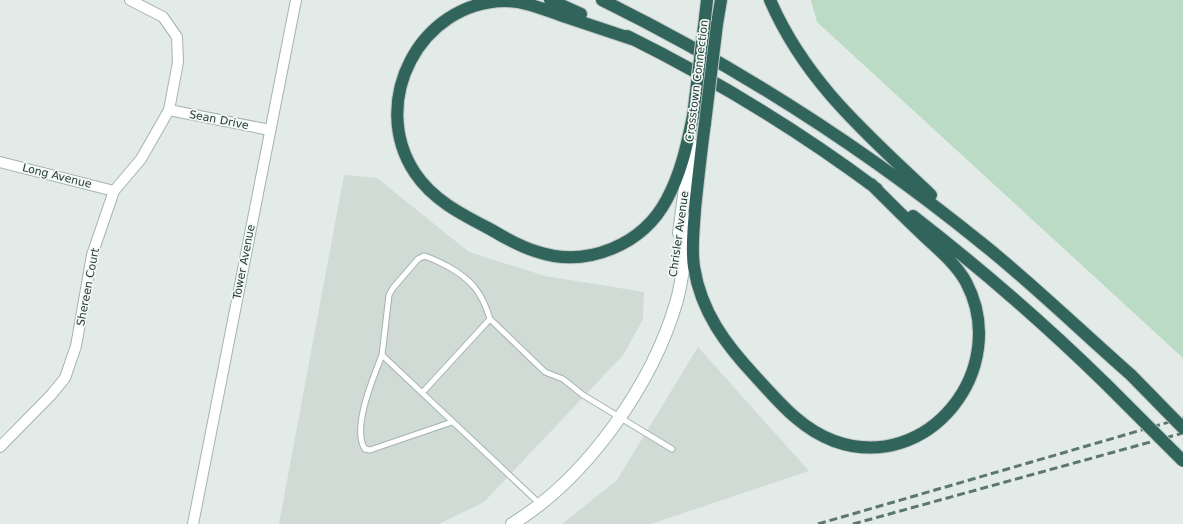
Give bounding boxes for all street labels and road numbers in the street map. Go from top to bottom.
street label: Crosstown Connection [683,19,711,143]
street label: Sean Drive [188,108,250,132]
street label: Long Avenue [21,161,93,191]
street label: Chrisler Avenue [667,190,691,278]
street label: Tower Avenue [230,223,258,302]
street label: Shereen Court [74,246,102,327]

